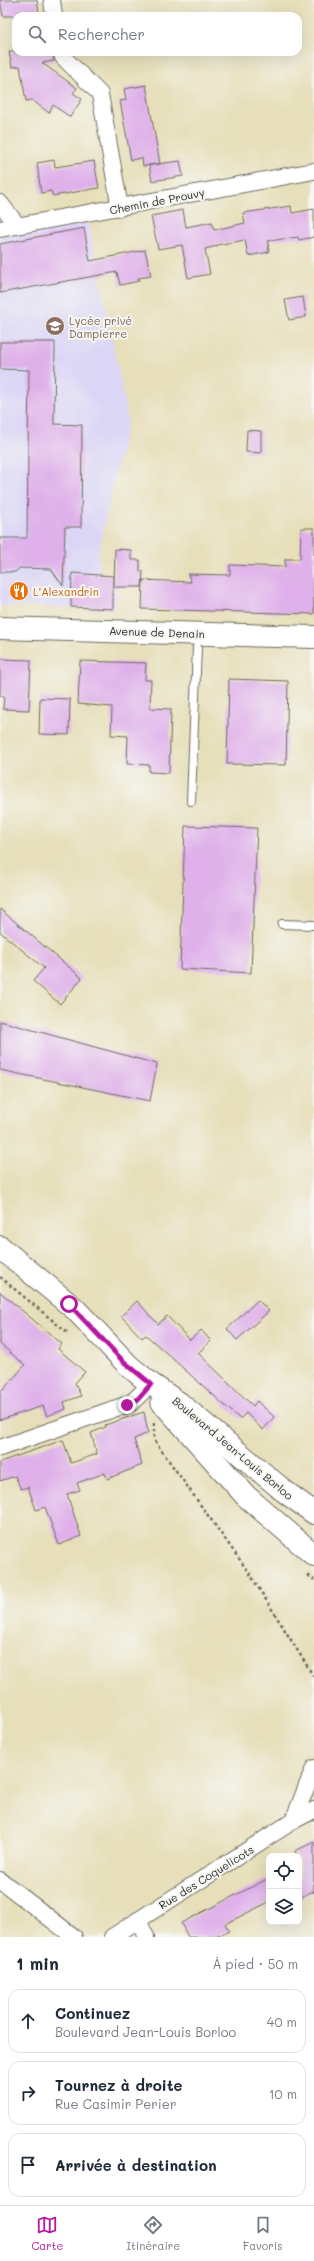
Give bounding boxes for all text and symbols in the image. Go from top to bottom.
search box [12,12,302,56]
icon: search [26,23,48,45]
text: Rechercher [58,24,145,44]
street label: Chemin de Prouvy [108,184,206,218]
place label: Lycée privé Dampierre [69,313,132,341]
school or university icon: Lycée privé Dampierre [44,315,66,337]
restaurant icon: L’Alexandrin [8,580,30,602]
place label: L’Alexandrin [33,584,99,599]
street label: Avenue de Denain [109,623,205,641]
route start [60,1295,78,1313]
street label: Boulevard Jean-Louis Borloo [169,1393,297,1503]
route end [118,1396,136,1414]
street label: Rue des Coquelicots [156,1842,256,1912]
map controls [266,1853,302,1925]
button: locate [266,1853,302,1889]
button: layers [266,1889,302,1925]
text: 1 min [16,1952,59,1974]
text: À pied · 50 m [212,1955,298,1972]
text: Continuez [55,2003,130,2023]
icon: ahead [17,2010,39,2032]
text: 40 m [267,2013,297,2030]
text: Boulevard Jean-Louis Borloo [55,2023,236,2040]
text: Tournez à droite [55,2075,183,2095]
icon: right [17,2082,39,2104]
text: 10 m [269,2085,297,2102]
text: Rue Casimir Perier [55,2095,176,2112]
icon: arrive [17,2154,39,2176]
text: Arrivée à destination [55,2155,217,2175]
tab: Carte [31,2214,63,2253]
tab: Itinéraire [126,2214,180,2253]
tab: Favoris [243,2214,283,2253]

